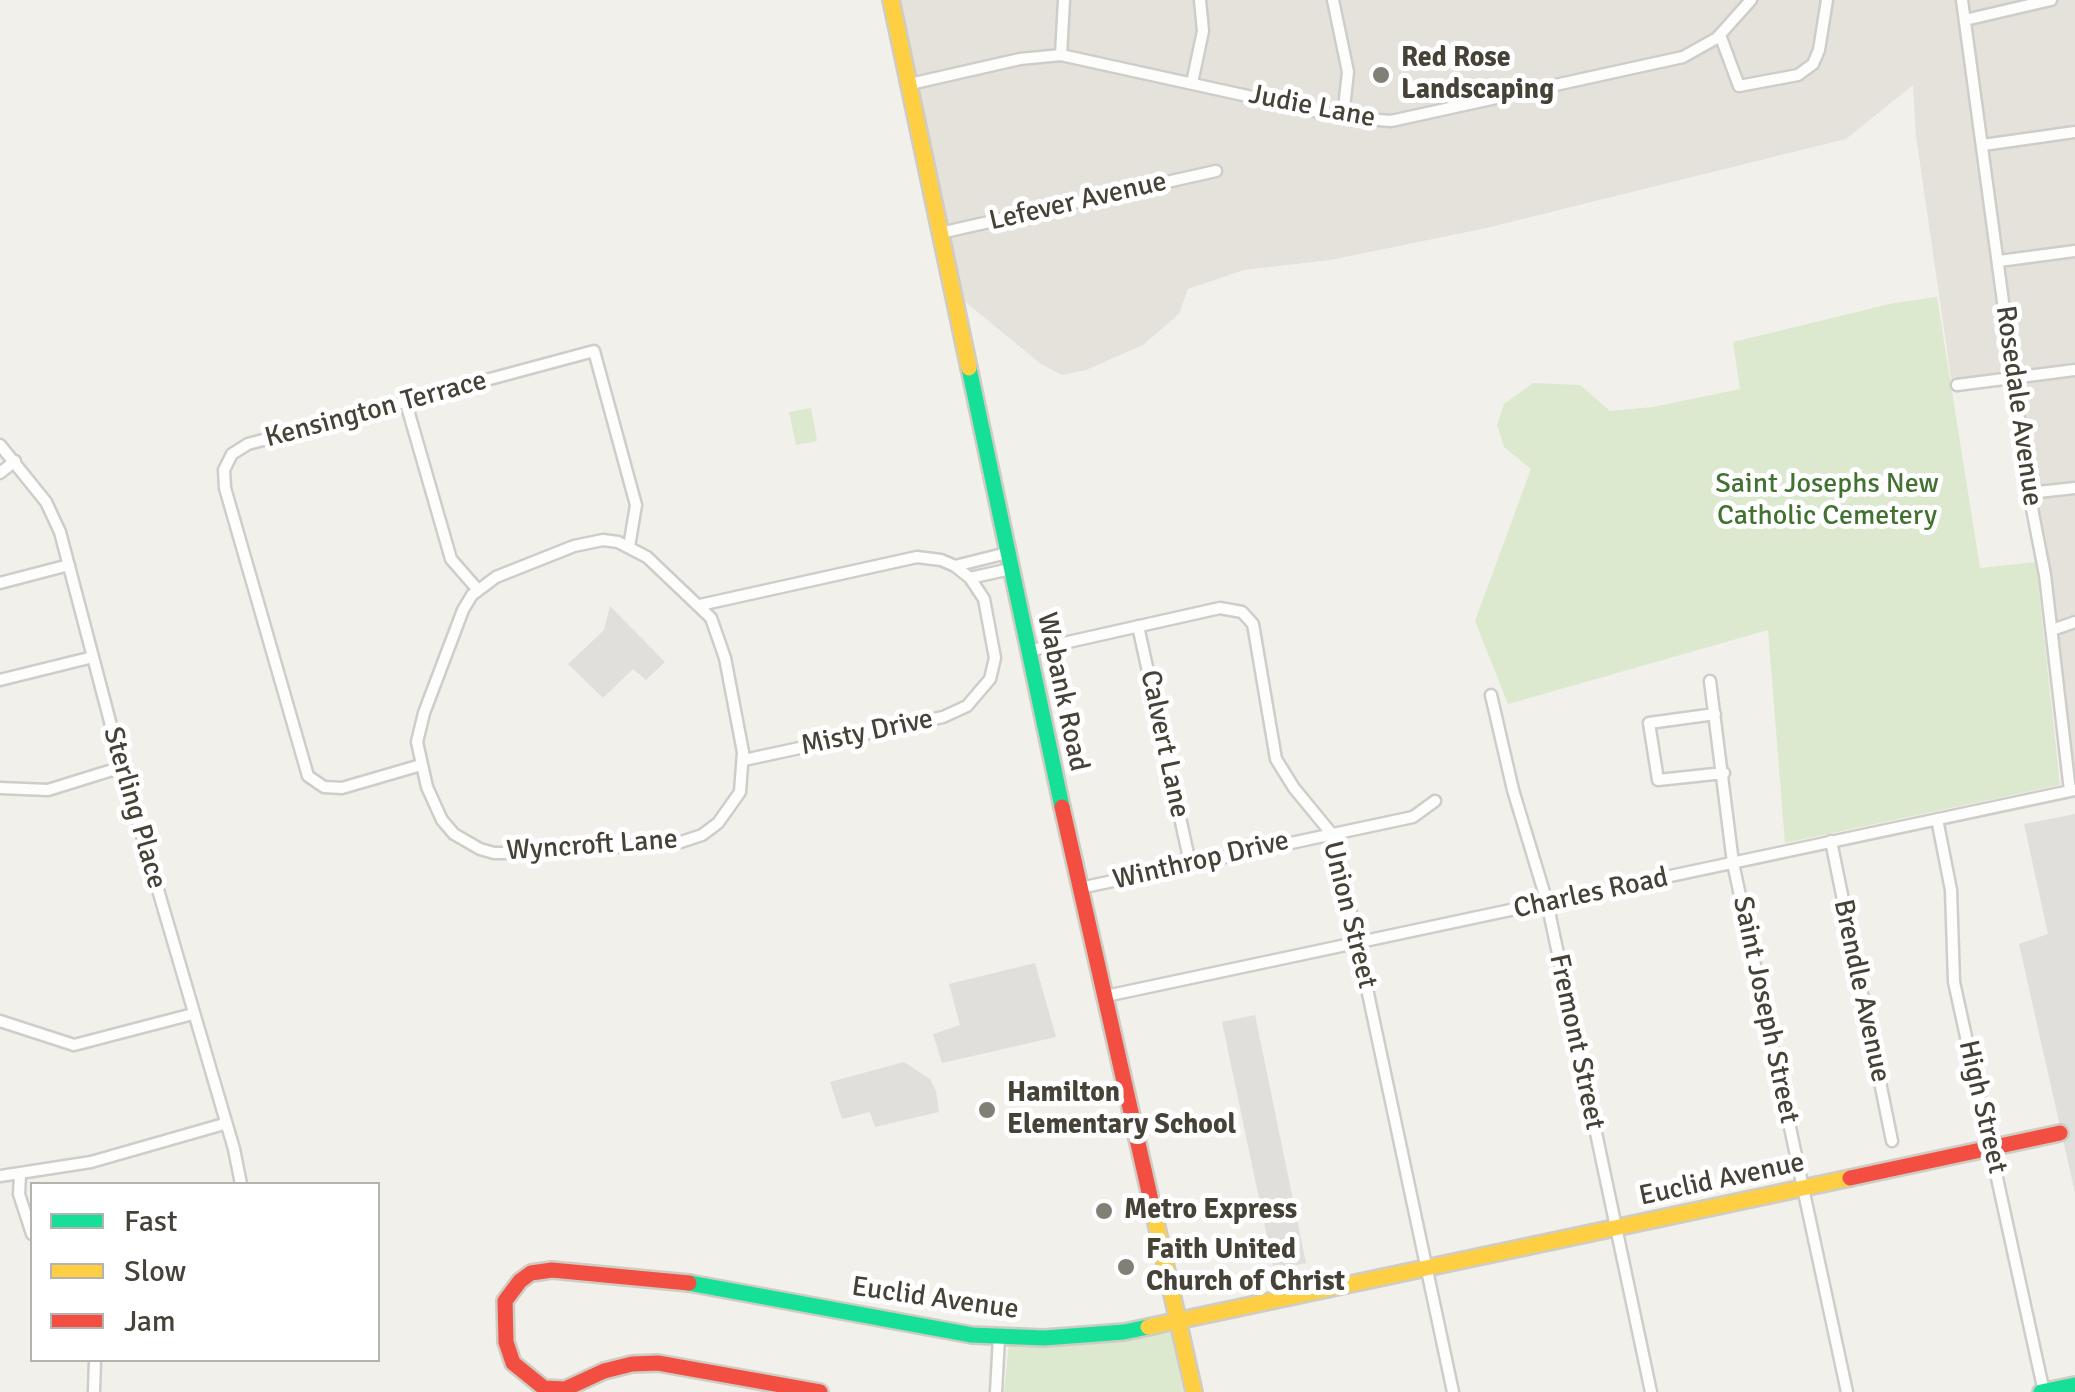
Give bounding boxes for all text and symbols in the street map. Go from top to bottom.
place label: Red Rose Landscaping [1401,42,1554,108]
marker: Red Rose Landscaping [1370,64,1392,86]
street label: Judie Lane [1246,78,1378,136]
street label: Lefever Avenue [986,165,1170,239]
street label: Rosedale Avenue [1987,304,2049,508]
street label: Kensington Terrace [262,364,490,456]
park label: Saint Josephs New Catholic Cemetery [1715,468,1939,534]
street label: Wabank Road [1029,610,1095,774]
street label: Calvert Lane [1132,667,1196,821]
street label: Misty Drive [798,703,936,763]
street label: Sterling Place [95,723,173,893]
street label: Wyncroft Lane [505,823,679,869]
street label: Winthrop Drive [1110,824,1292,898]
street label: Union Street [1314,838,1384,992]
street label: Charles Road [1511,861,1671,927]
street label: Saint Joseph Street [1725,893,1805,1127]
street label: Brendle Avenue [1825,896,1897,1086]
street label: Fremont Street [1541,951,1611,1133]
street label: High Street [1950,1037,2014,1177]
place label: Hamilton Elementary School [1007,1077,1236,1143]
marker: Hamilton Elementary School [976,1099,998,1121]
street label: Euclid Avenue [1636,1146,1808,1214]
legend [30,1182,380,1362]
place label: Metro Express [1124,1194,1297,1228]
marker: Metro Express [1093,1200,1115,1222]
text: Fast [124,1203,177,1240]
place label: Faith United Church of Christ [1146,1234,1345,1300]
text: Slow [124,1253,186,1290]
marker: Faith United Church of Christ [1115,1256,1137,1278]
street label: Euclid Avenue [849,1271,1021,1327]
text: Jam [124,1303,176,1340]

